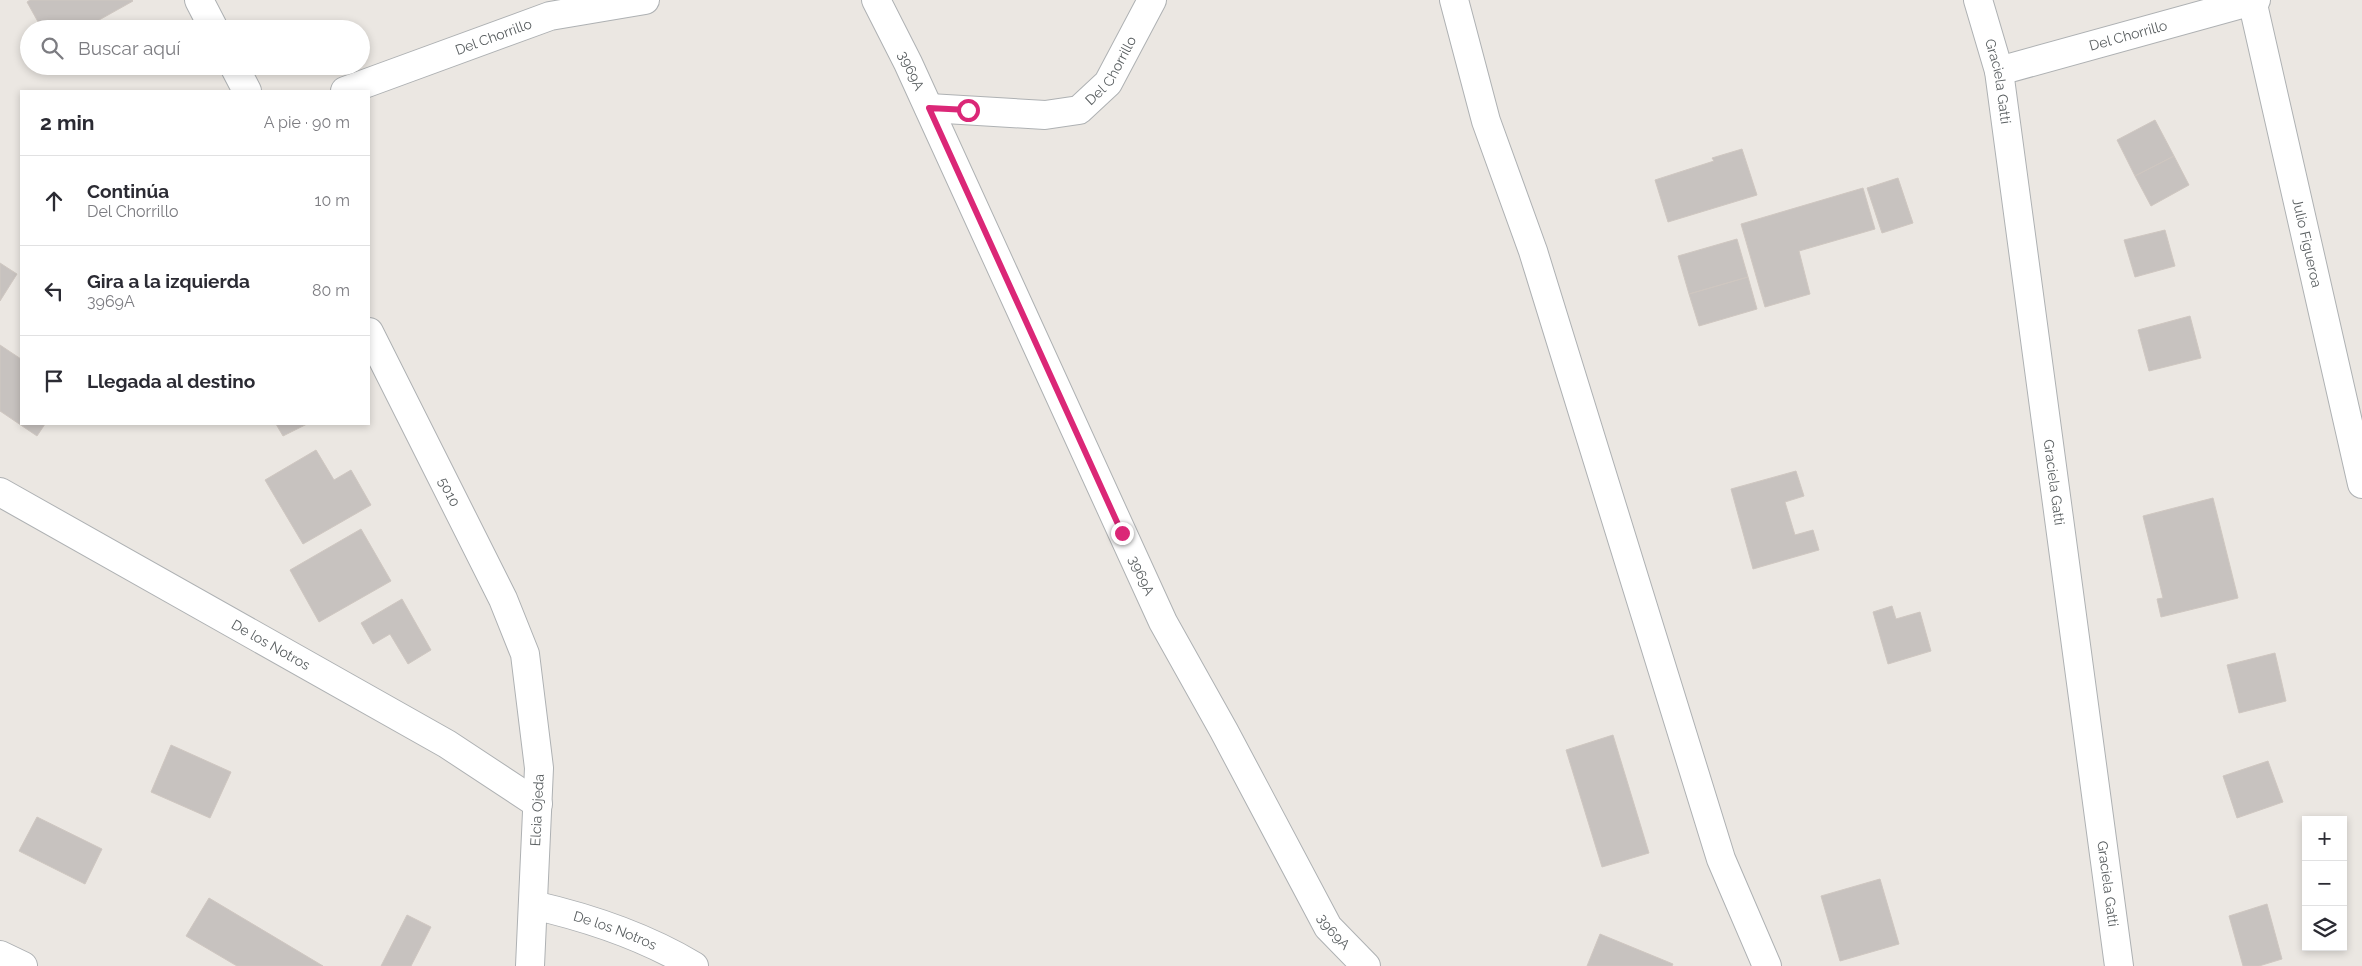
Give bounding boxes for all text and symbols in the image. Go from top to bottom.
street label: Del Chorrillo [453,15,534,58]
street label: Del Chorrillo [2087,17,2169,54]
search box [20,20,370,75]
street label: Del Chorrillo [1082,33,1139,108]
icon: search [38,34,66,62]
text: Buscar aquí [78,37,180,59]
street label: Graciela Gatti [1982,37,2014,125]
street label: 3969A [895,48,928,93]
route start [957,99,980,122]
text: 2 min [40,110,94,135]
text: A pie · 90 m [264,113,350,132]
text: Continúa [87,180,169,202]
icon: ahead [40,187,68,215]
text: 10 m [315,191,350,210]
street label: Julio Figueroa [2289,197,2325,289]
text: Del Chorrillo [87,202,179,221]
text: Gira a la izquierda [87,270,250,292]
icon: left [40,277,68,305]
text: 80 m [312,281,350,300]
text: 3969A [87,292,135,311]
icon: arrive [40,367,68,395]
text: Llegada al destino [87,370,255,392]
street label: Graciela Gatti [2040,438,2068,526]
street label: 5010 [435,475,463,509]
route end [1111,522,1134,545]
street label: 3969A [1126,553,1158,598]
street label: De los Notros [229,616,313,673]
street label: Elcia Ojeda [527,773,547,847]
map controls [2302,816,2347,951]
button: + [2302,816,2347,861]
street label: Graciela Gatti [2094,840,2122,928]
button: − [2302,861,2347,906]
button: layers [2302,906,2347,951]
street label: De los Notros [572,908,660,953]
street label: 3969A [1314,911,1354,953]

